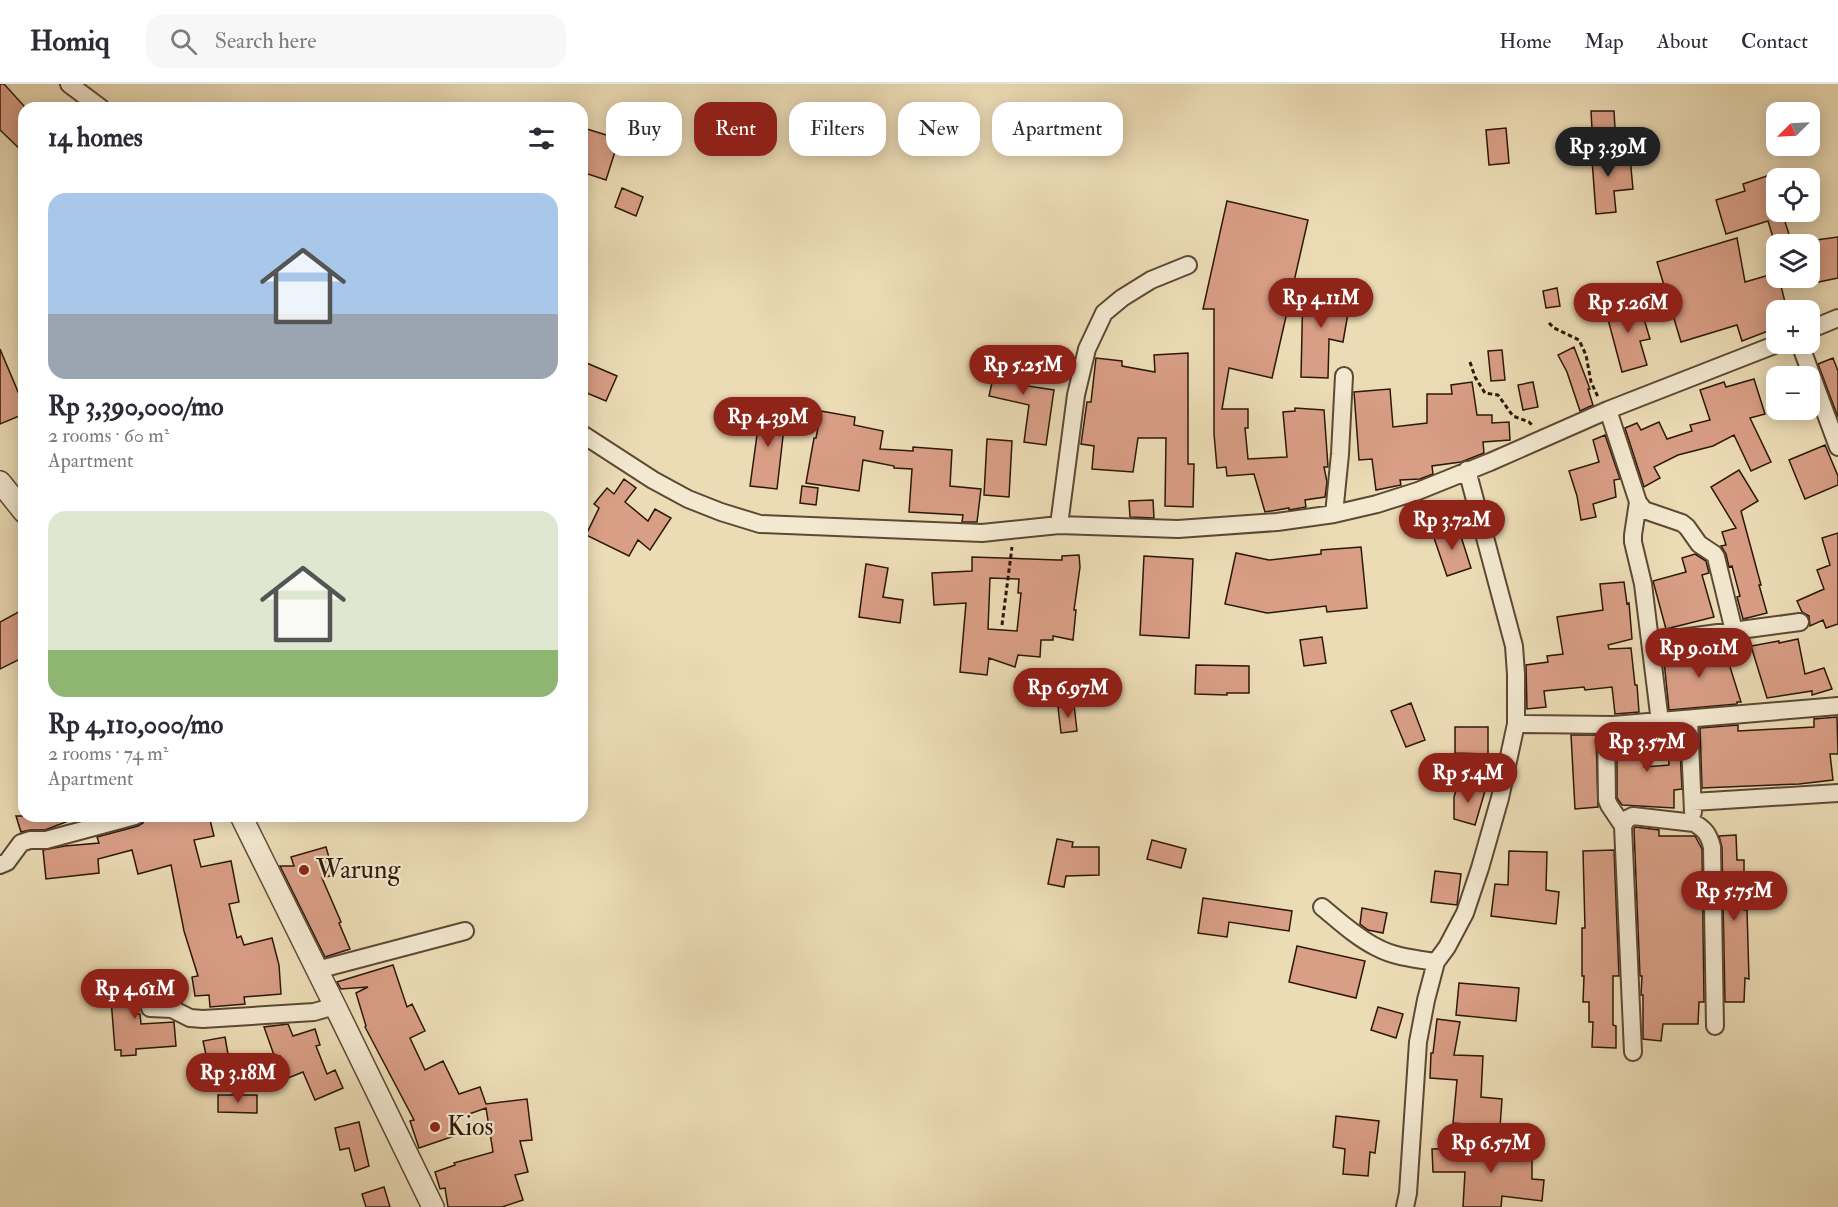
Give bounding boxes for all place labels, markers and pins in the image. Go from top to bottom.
pin: Rp 3.39M [1546,127,1670,178]
pin: Rp 4.11M [1259,278,1383,329]
pin: Rp 5.26M [1566,283,1690,334]
pin: Rp 5.25M [961,345,1085,396]
pin: Rp 4.39M [706,397,830,448]
pin: Rp 3.72M [1390,500,1514,551]
pin: Rp 9.01M [1637,628,1761,679]
pin: Rp 6.97M [1006,668,1130,719]
pin: Rp 3.57M [1585,722,1709,773]
pin: Rp 5.4M [1413,753,1523,804]
place label: Warung [315,854,401,886]
marker: Warung [297,863,311,877]
pin: Rp 5.75M [1672,871,1796,922]
pin: Rp 4.61M [73,969,197,1020]
pin: Rp 3.18M [176,1053,300,1104]
place label: Kios [447,1111,493,1143]
marker: Kios [428,1120,442,1134]
pin: Rp 6.57M [1429,1123,1553,1174]

